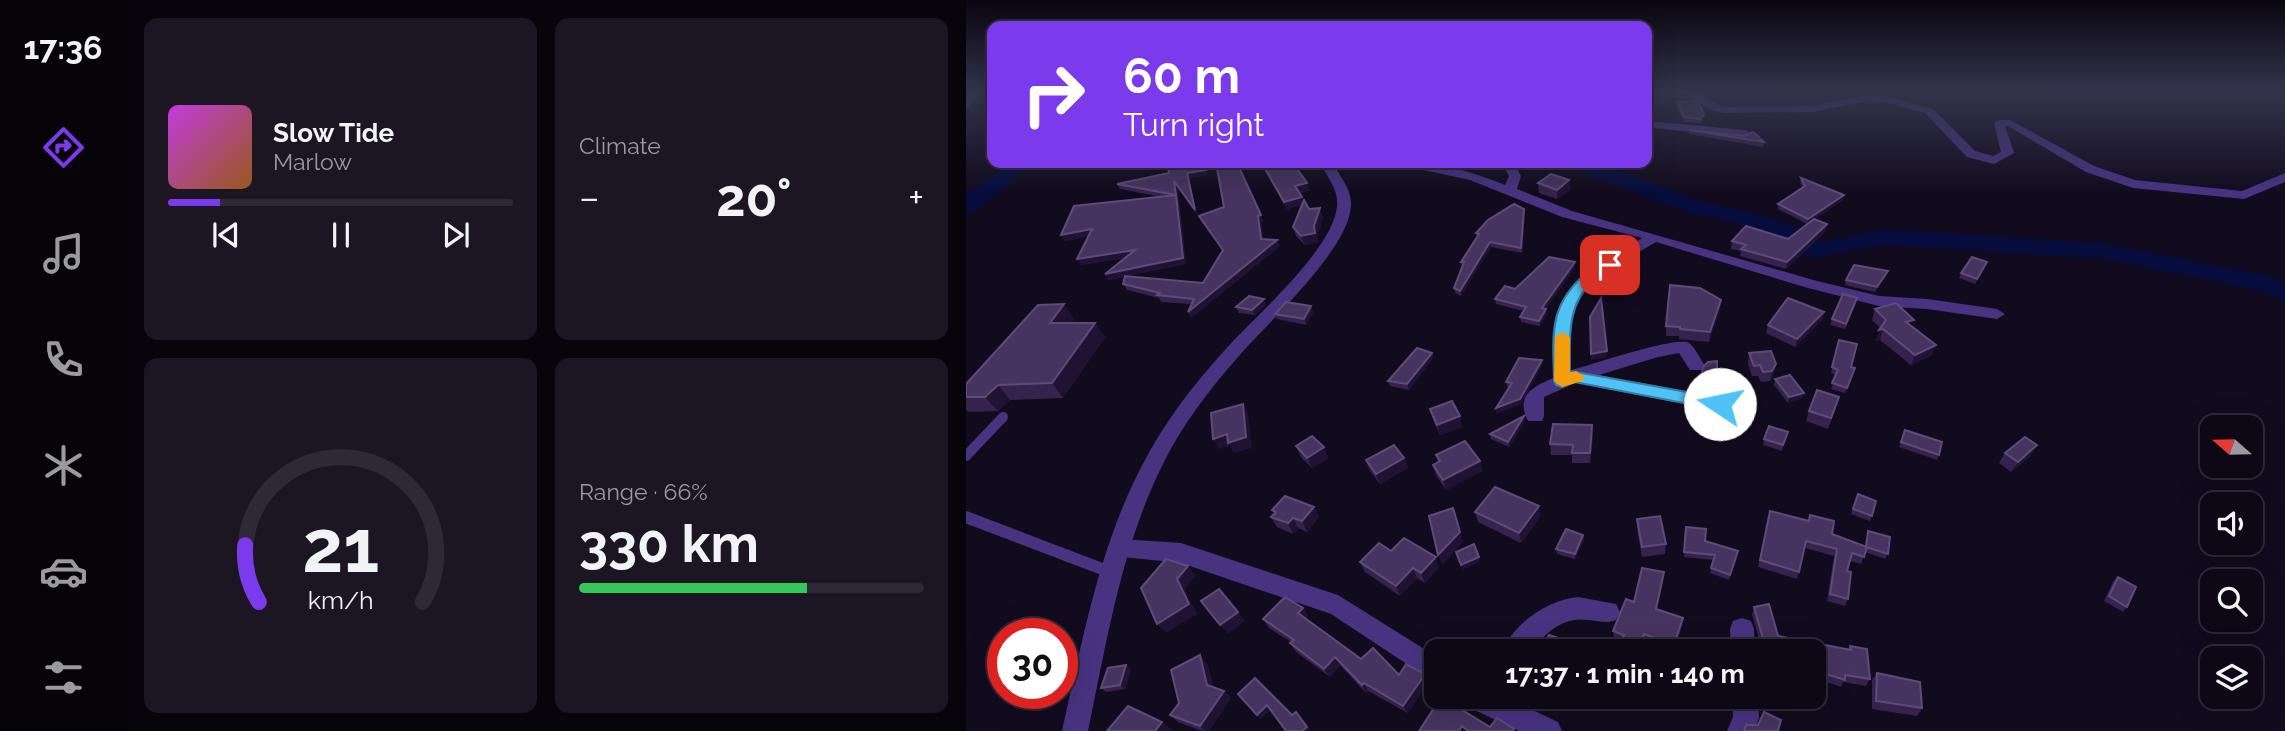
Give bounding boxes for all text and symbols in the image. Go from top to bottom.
text: 17:36 [24,29,102,66]
text: 60 m [1123,47,1240,104]
icon: right [1008,49,1099,140]
text: Turn right [1123,106,1264,143]
text: Slow Tide [273,118,394,148]
icon: directions [39,123,88,172]
text: Climate [579,132,661,159]
text: Marlow [273,148,352,175]
text: 20° [716,167,792,228]
text: − [579,175,599,220]
text: + [908,175,924,220]
icon: previous [207,216,245,254]
icon: pause [322,216,360,254]
icon: next [437,216,475,254]
icon: music [39,229,88,278]
pin [1580,235,1640,295]
icon: arrive [1591,246,1629,284]
icon: phone [39,335,88,384]
position arrow [1683,367,1757,441]
north arrow [2200,415,2263,478]
map controls [2200,415,2263,709]
icon: climate [39,441,88,490]
text: Range · 66% [579,478,708,505]
button: sound [2200,492,2263,555]
text: 21 [302,504,379,589]
text: 330 km [579,513,759,574]
icon: car [39,547,88,596]
button: search [2200,569,2263,632]
text: km/h [308,584,373,614]
speed limit sign: 30 [987,618,1078,709]
button: layers [2200,646,2263,709]
icon: filters [39,653,88,702]
text: 17:37 · 1 min · 140 m [1505,659,1745,689]

